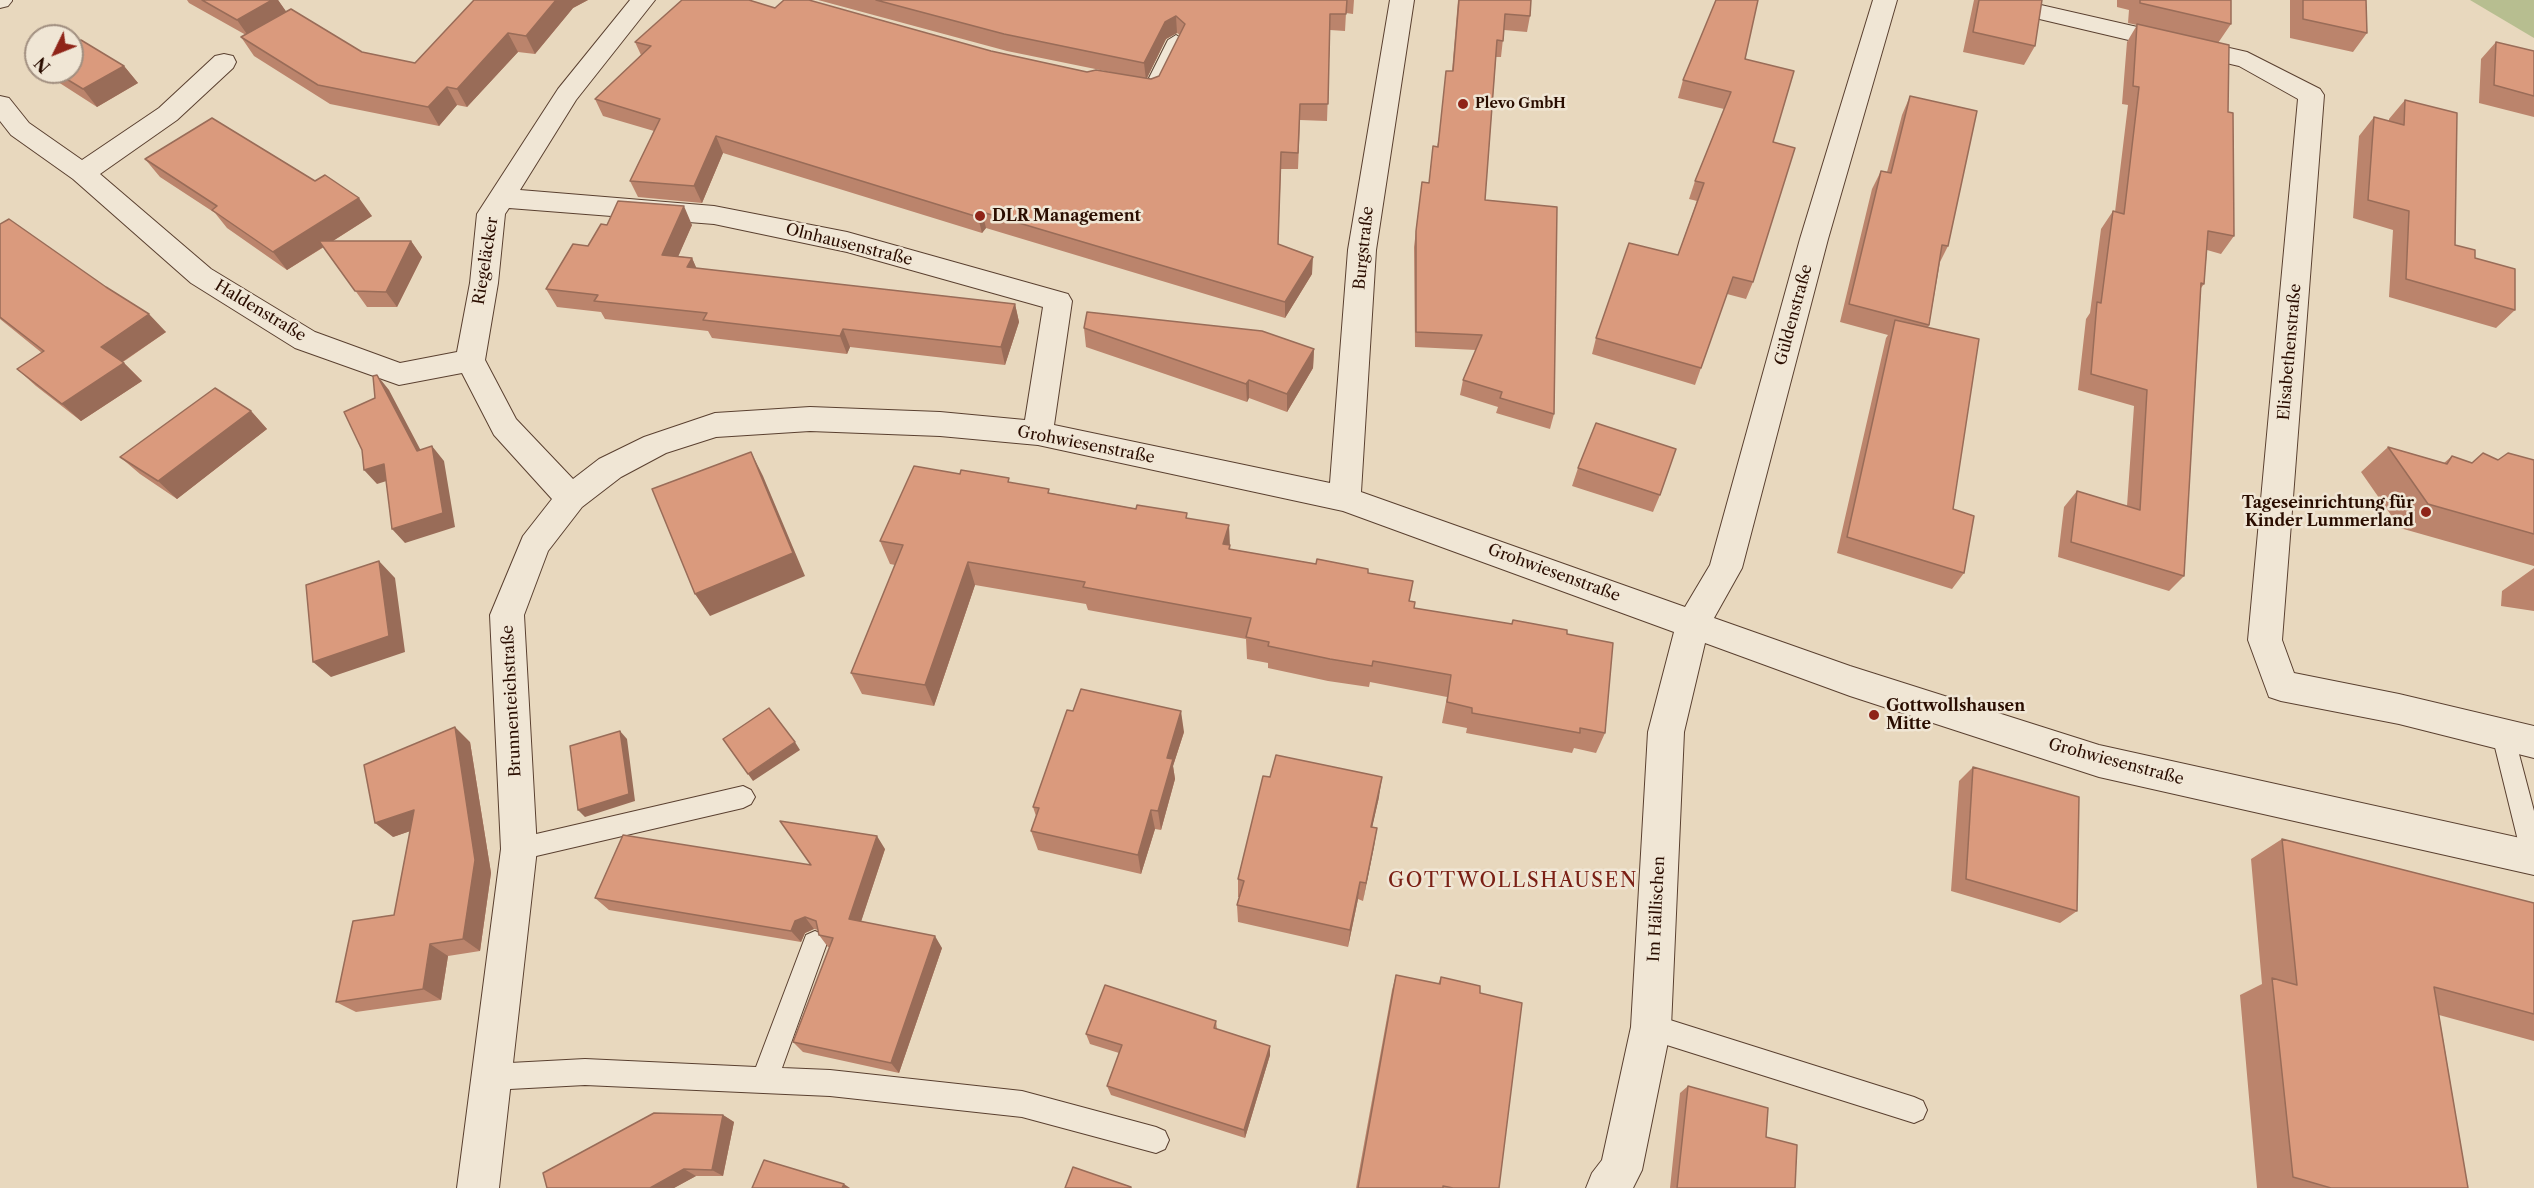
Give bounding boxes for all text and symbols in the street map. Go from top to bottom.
north arrow [24,24,84,84]
text: N [30,53,54,77]
place label: Plevo GmbH [1475,96,1566,112]
marker: Plevo GmbH [1456,97,1470,111]
street label: Burgstraße [1350,205,1378,291]
place label: DLR Management [992,206,1141,226]
marker: DLR Management [973,209,987,223]
street label: Riegeläcker [470,216,502,306]
street label: Olnhausenstraße [784,220,914,270]
street label: Güldenstraße [1771,262,1817,368]
street label: Haldenstraße [211,276,309,346]
street label: Elisabethenstraße [2274,283,2306,421]
street label: Grohwiesenstraße [1016,422,1156,468]
place label: Tageseinrichtung für Kinder Lummerland [2242,493,2414,531]
marker: Tageseinrichtung für Kinder Lummerland [2419,505,2433,519]
street label: Grohwiesenstraße [1485,540,1623,606]
street label: Brunnenteichstraße [498,624,526,778]
place label: Gottwollshausen Mitte [1886,696,2025,734]
marker: Gottwollshausen Mitte [1867,708,1881,722]
street label: Grohwiesenstraße [2046,735,2186,789]
street label: Im Hällischen [1645,856,1669,962]
district label: GOTTWOLLSHAUSEN [1388,869,1638,893]

